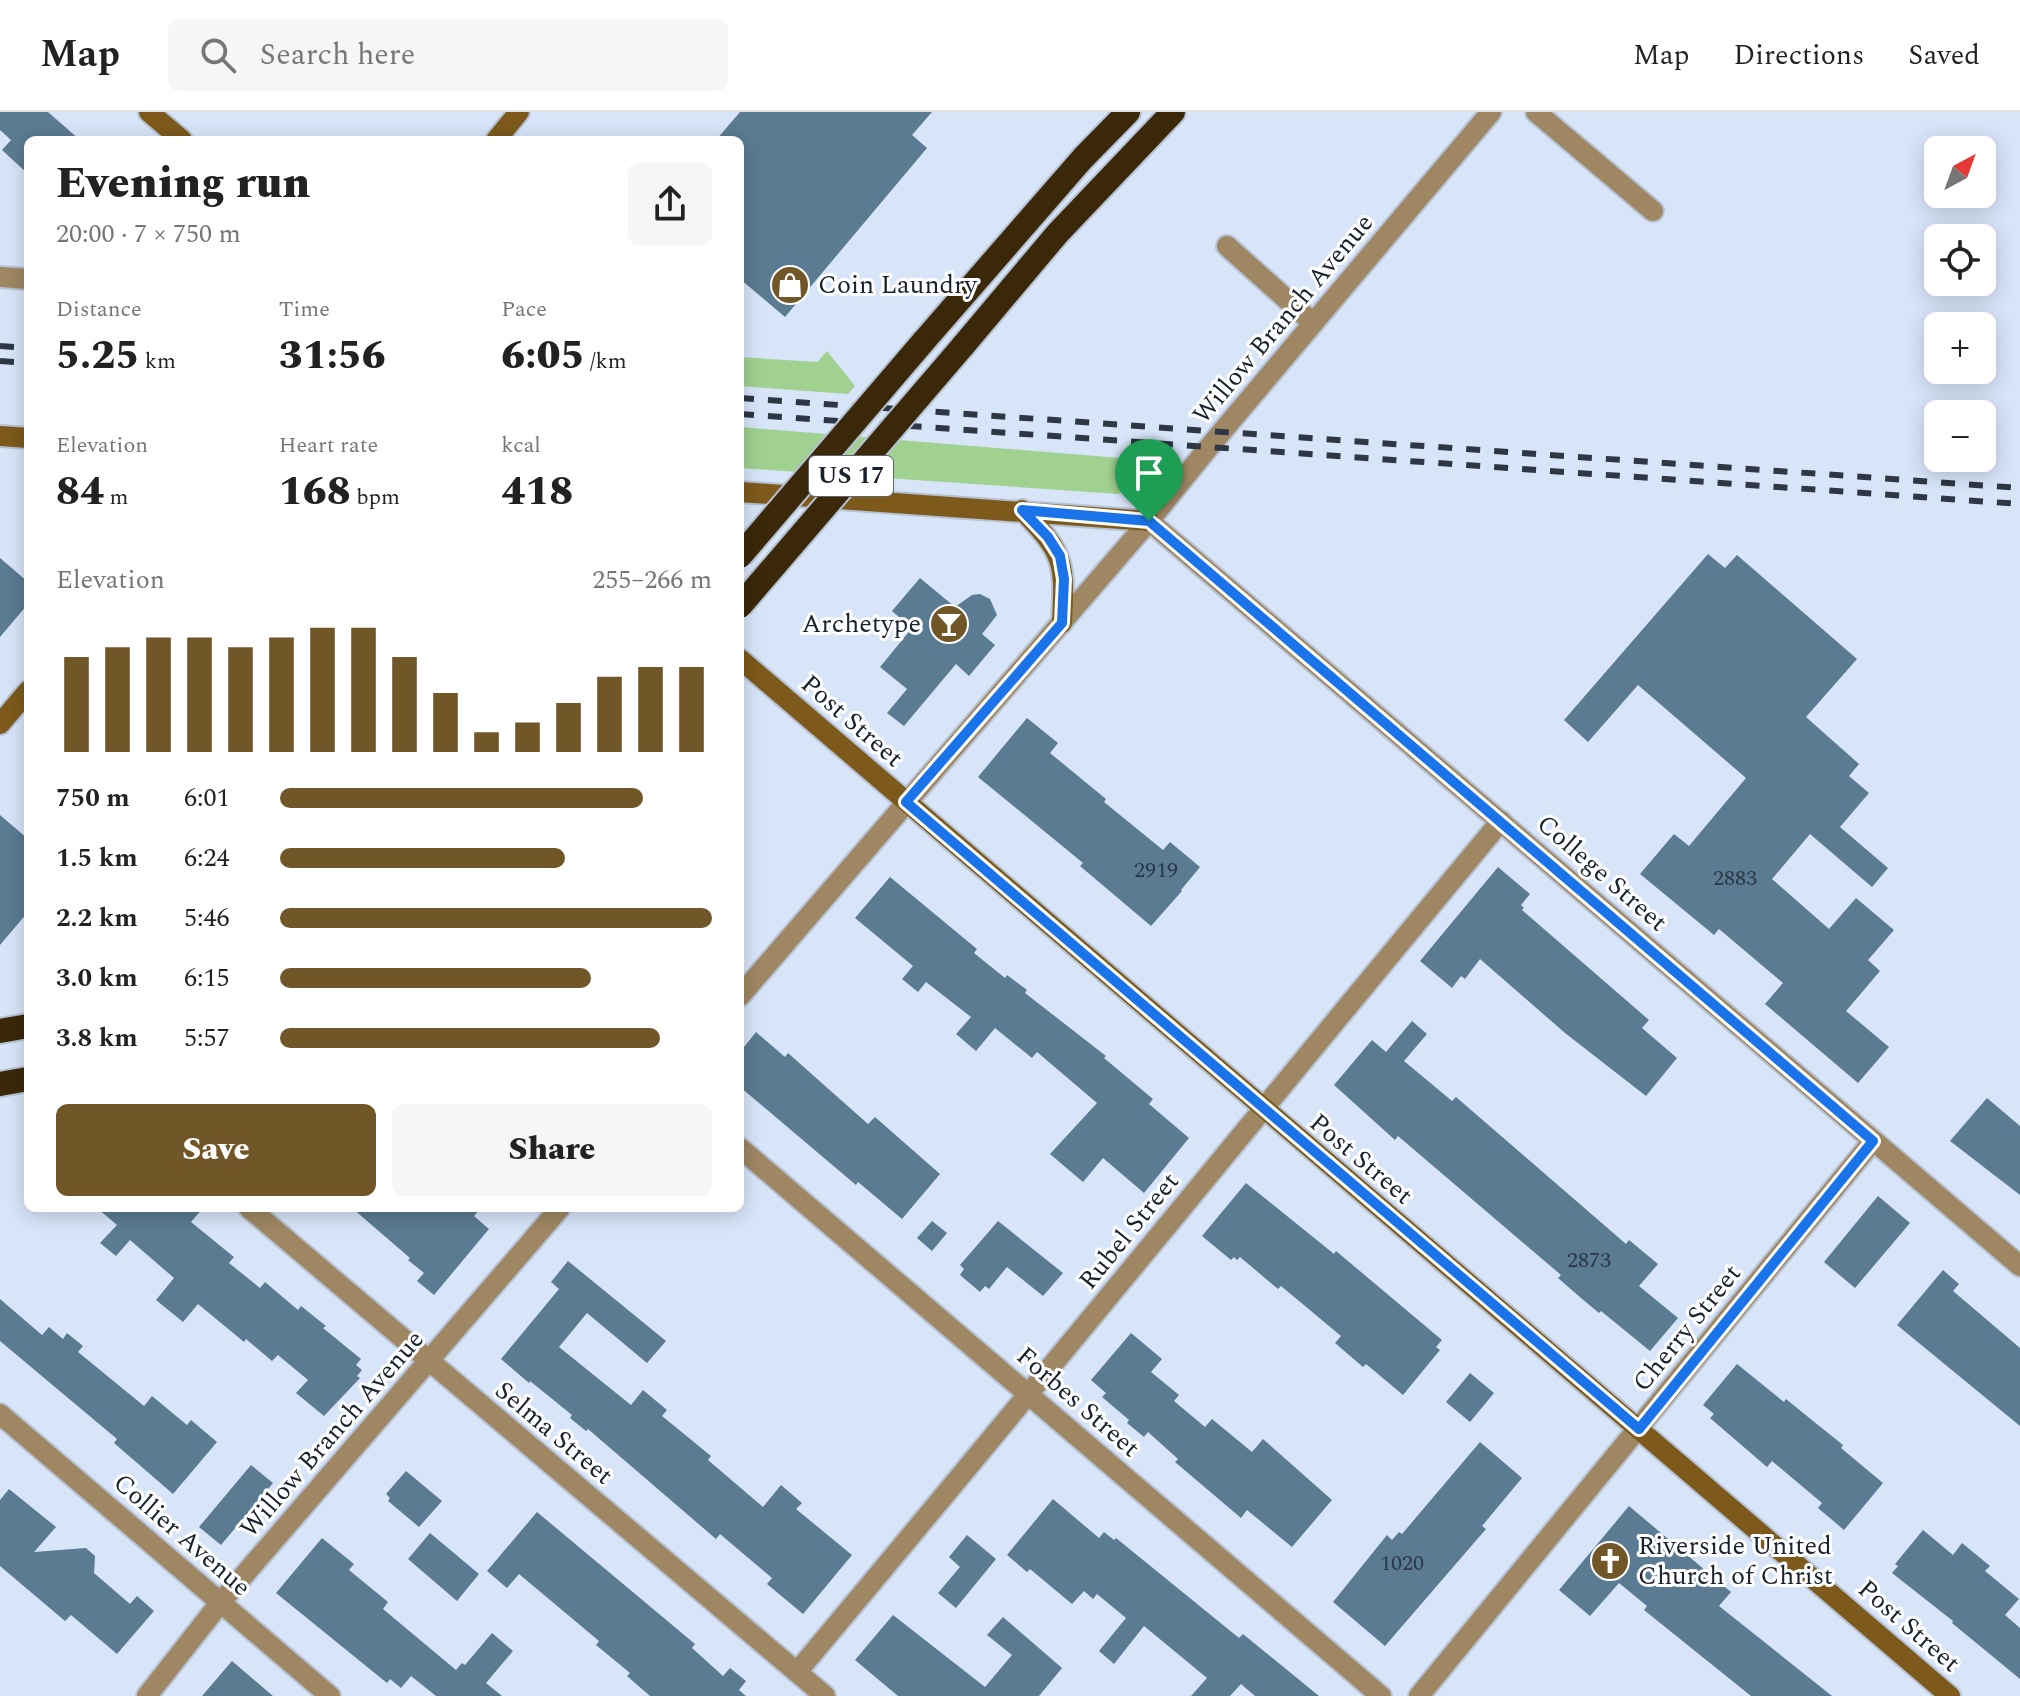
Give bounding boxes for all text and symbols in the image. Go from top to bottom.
search box [168,19,728,91]
text: Map [40,26,120,84]
text: Search here [260,32,415,78]
icon: search [196,33,240,77]
text: Map [1633,34,1690,77]
text: Directions [1734,34,1864,77]
text: Saved [1908,34,1980,77]
north arrow [1924,136,1996,208]
map controls [1924,136,1996,472]
text: Evening run [56,150,311,217]
button: share [628,162,712,246]
street label: Willow Branch Avenue [1183,205,1383,433]
text: 20:00 · 7 × 750 m [56,214,241,254]
button: locate [1924,224,1996,296]
shop icon: Coin Laundry [769,264,811,306]
place label: Coin Laundry [818,265,978,305]
text: Distance [56,293,142,326]
text: Time [279,293,330,326]
text: Pace [501,293,547,326]
button: + [1924,312,1996,384]
text: 5.25 [56,326,139,387]
text: 31:56 [279,326,386,387]
text: 6:05 [501,326,585,387]
text: km [139,345,176,378]
text: /km [585,345,627,378]
button: − [1924,400,1996,472]
text: Elevation [56,429,148,462]
text: Heart rate [279,429,378,462]
text: kcal [501,429,541,462]
pin [1115,439,1183,521]
icon: arrive [1127,451,1171,495]
road number: US 17 [809,456,893,496]
text: 84 [56,462,104,523]
text: 168 [279,462,351,523]
text: 418 [501,462,573,523]
text: m [104,481,128,514]
text: bpm [351,481,400,514]
text: Elevation [56,560,165,600]
text: 255–266 m [592,560,712,600]
bar icon: Archetype [928,603,970,645]
place label: Archetype [802,604,921,644]
street label: Post Street [792,665,912,777]
text: 750 m [56,778,130,818]
text: 6:01 [184,778,230,818]
street label: College Street [1528,805,1676,941]
text: 1.5 km [56,838,138,878]
text: 6:24 [184,838,230,878]
house number: 2919 [1134,854,1178,887]
house number: 2883 [1713,862,1757,895]
text: 2.2 km [56,898,138,938]
text: 5:46 [184,898,230,938]
text: 3.0 km [56,958,138,998]
text: 6:15 [184,958,230,998]
text: 3.8 km [56,1018,138,1058]
text: 5:57 [184,1018,230,1058]
street label: Post Street [1300,1103,1422,1215]
button: Save [56,1104,376,1196]
button: Share [392,1104,712,1196]
street label: Rubel Street [1069,1163,1189,1299]
house number: 2873 [1567,1244,1611,1277]
street label: Cherry Street [1623,1255,1751,1401]
street label: Willow Branch Avenue [230,1321,434,1547]
street label: Forbes Street [1007,1337,1149,1467]
street label: Selma Street [486,1371,622,1495]
street label: Collier Avenue [104,1464,260,1606]
place label: Riverside United Church of Christ [1638,1526,1833,1596]
church icon: Riverside United Church of Christ [1589,1540,1631,1582]
house number: 1020 [1380,1547,1424,1580]
street label: Post Street [1849,1570,1969,1682]

